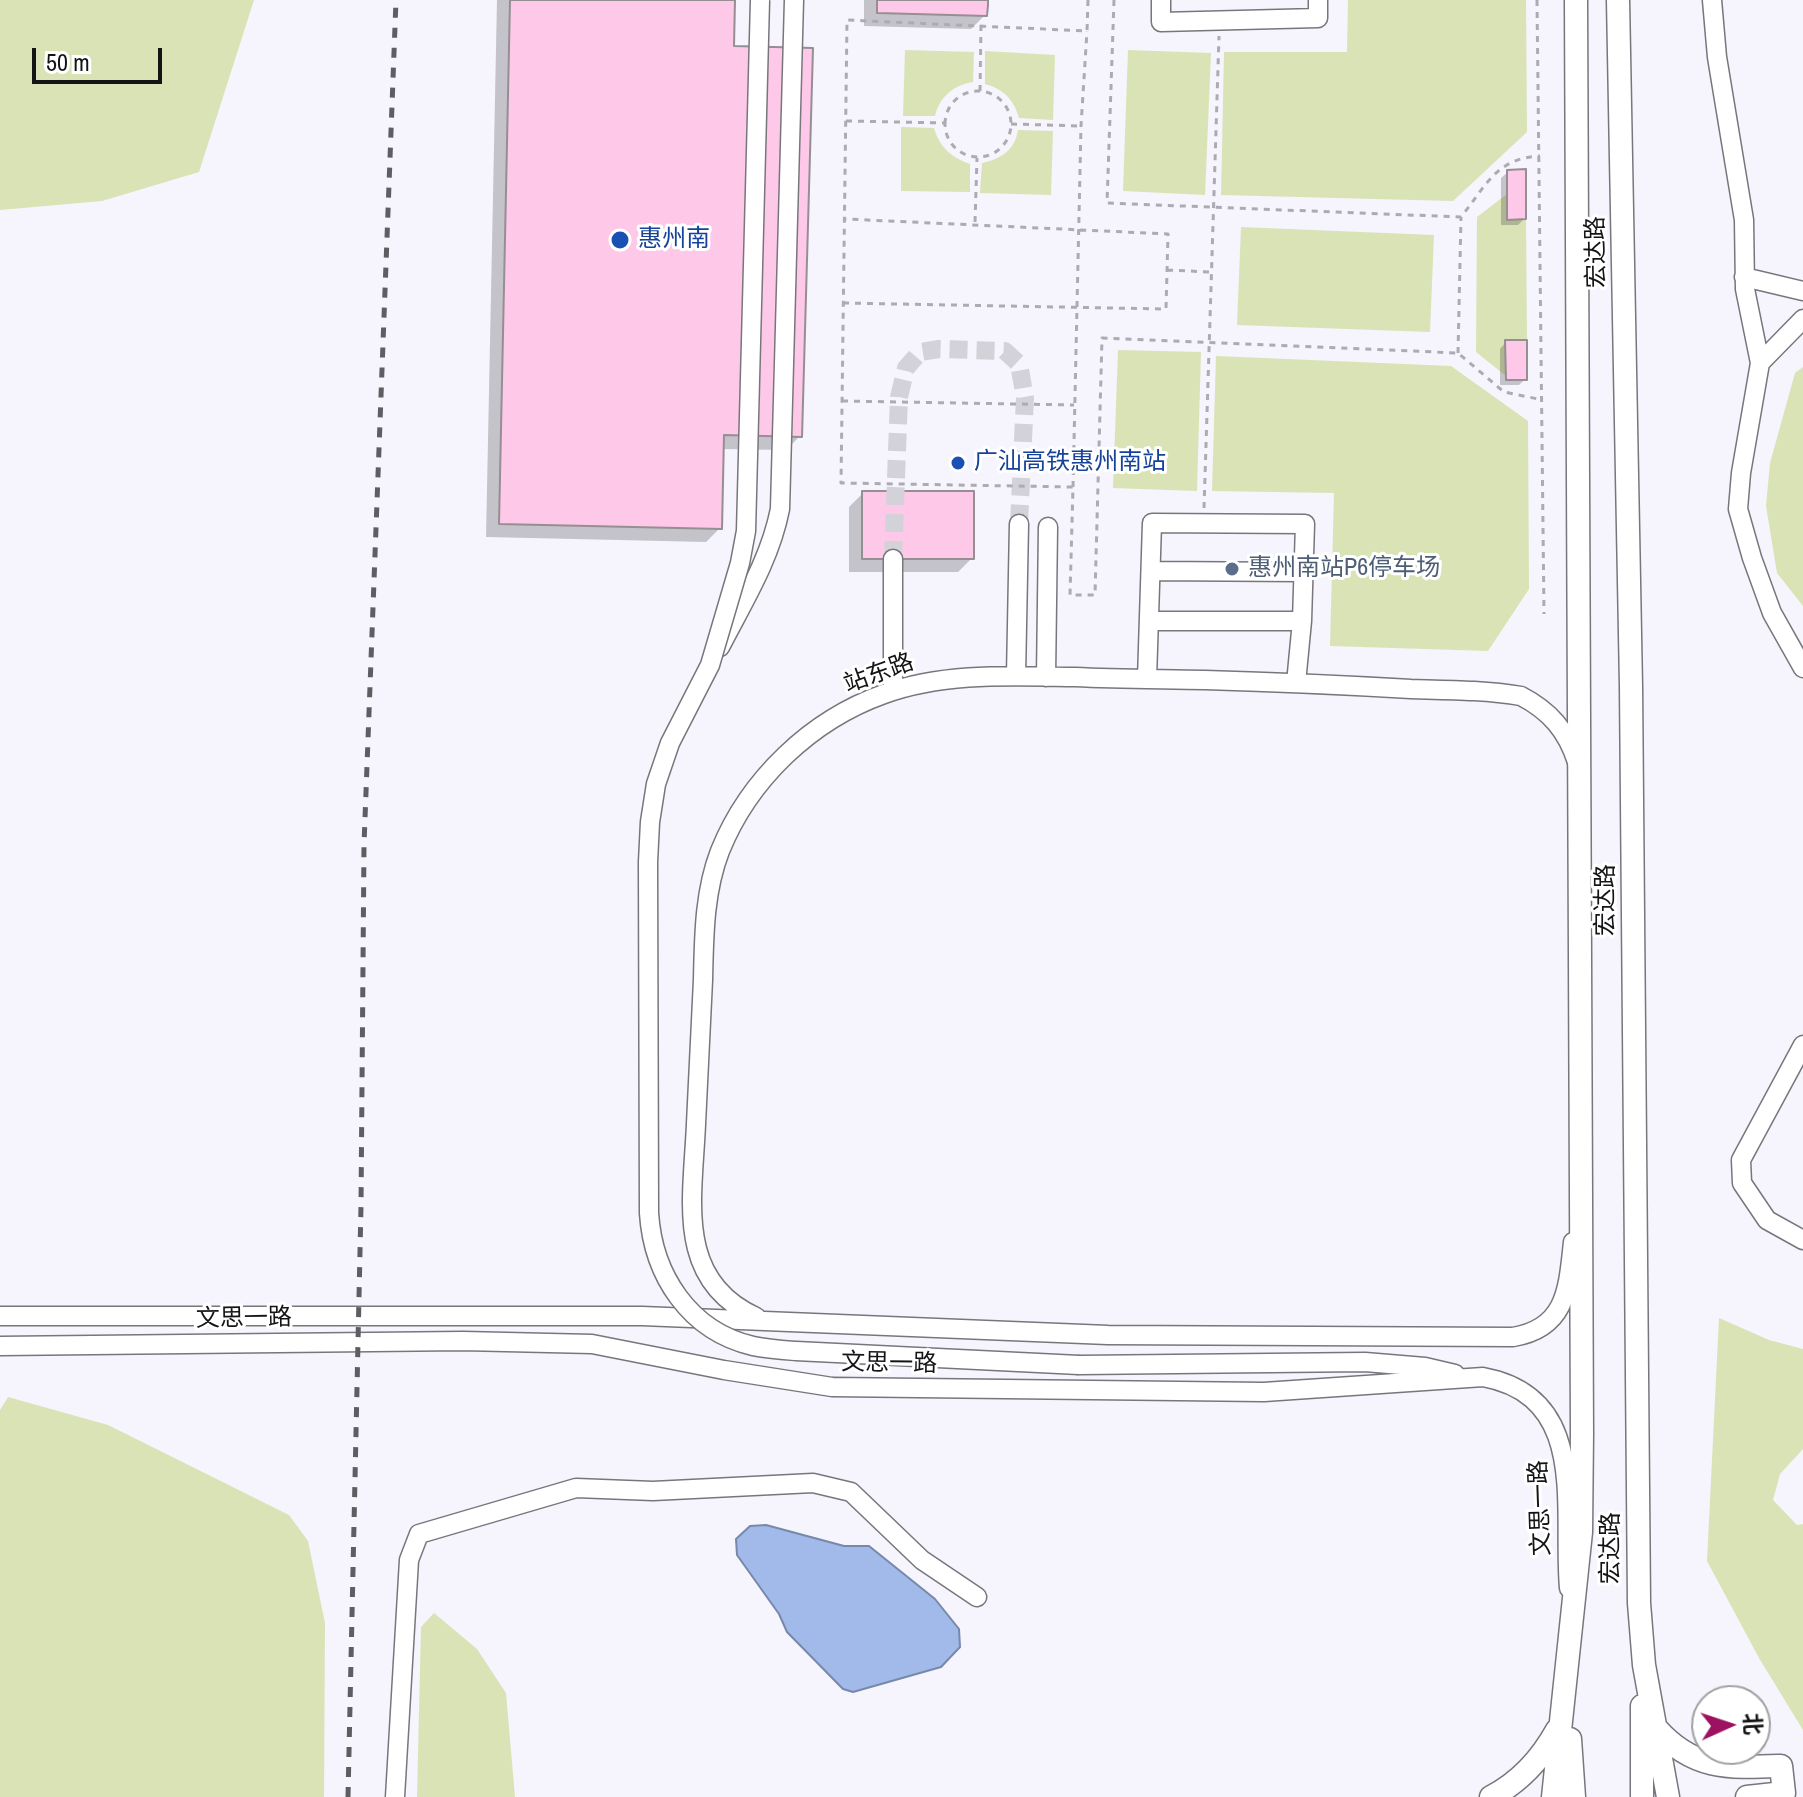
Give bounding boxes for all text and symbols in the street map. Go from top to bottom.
scale bar [36,32,166,82]
text: 50 m [46,46,90,78]
street label: 宏达路 [1582,216,1612,288]
place label: 惠州南 [638,226,710,254]
marker: 惠州南 [609,229,631,251]
place label: 广汕高铁惠州南站 [974,449,1166,477]
marker: 广汕高铁惠州南站 [949,454,967,472]
place label: 惠州南站P6停车场 [1248,555,1440,583]
marker: 惠州南站P6停车场 [1223,560,1241,578]
street label: 站东路 [840,648,918,700]
street label: 宏达路 [1593,864,1621,936]
street label: 文思一路 [196,1304,292,1334]
street label: 文思一路 [841,1349,937,1379]
street label: 文思一路 [1525,1460,1557,1556]
street label: 宏达路 [1598,1512,1626,1584]
north arrow [1691,1685,1771,1765]
text: 北 [1737,1712,1769,1736]

